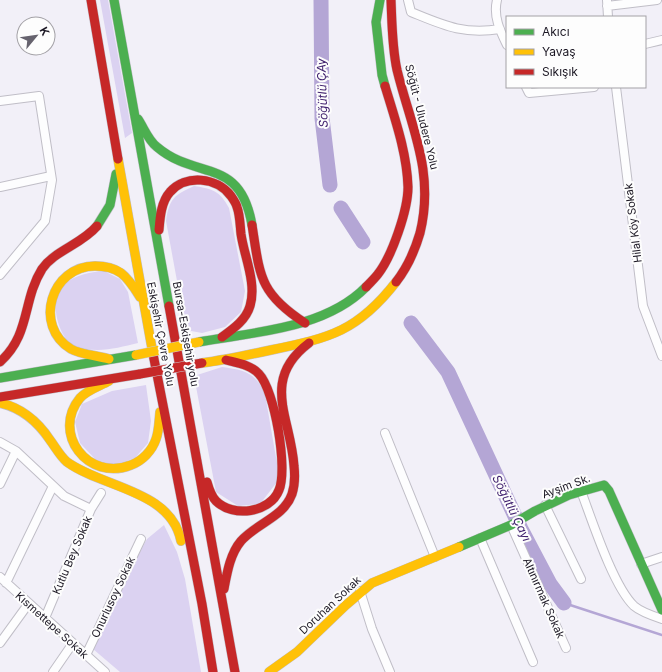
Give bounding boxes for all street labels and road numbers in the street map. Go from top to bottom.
street label: Söğüt - Uludere Yolu [402,63,442,171]
street label: Hilal Köy Sokak [621,182,645,264]
street label: Bursa-Eskişehir yolu [170,280,202,388]
street label: Eskişehir Çevre Yolu [144,281,178,387]
street label: Ayşim Sk. [540,471,592,501]
street label: Kutlu Bey Sokak [49,514,95,596]
street label: Onurlusoy Sokak [88,554,138,640]
street label: Altınırmak Sokak [520,555,568,641]
street label: Doruhan Sokak [296,573,364,637]
street label: Kısmettepe Sokak [13,589,91,661]

